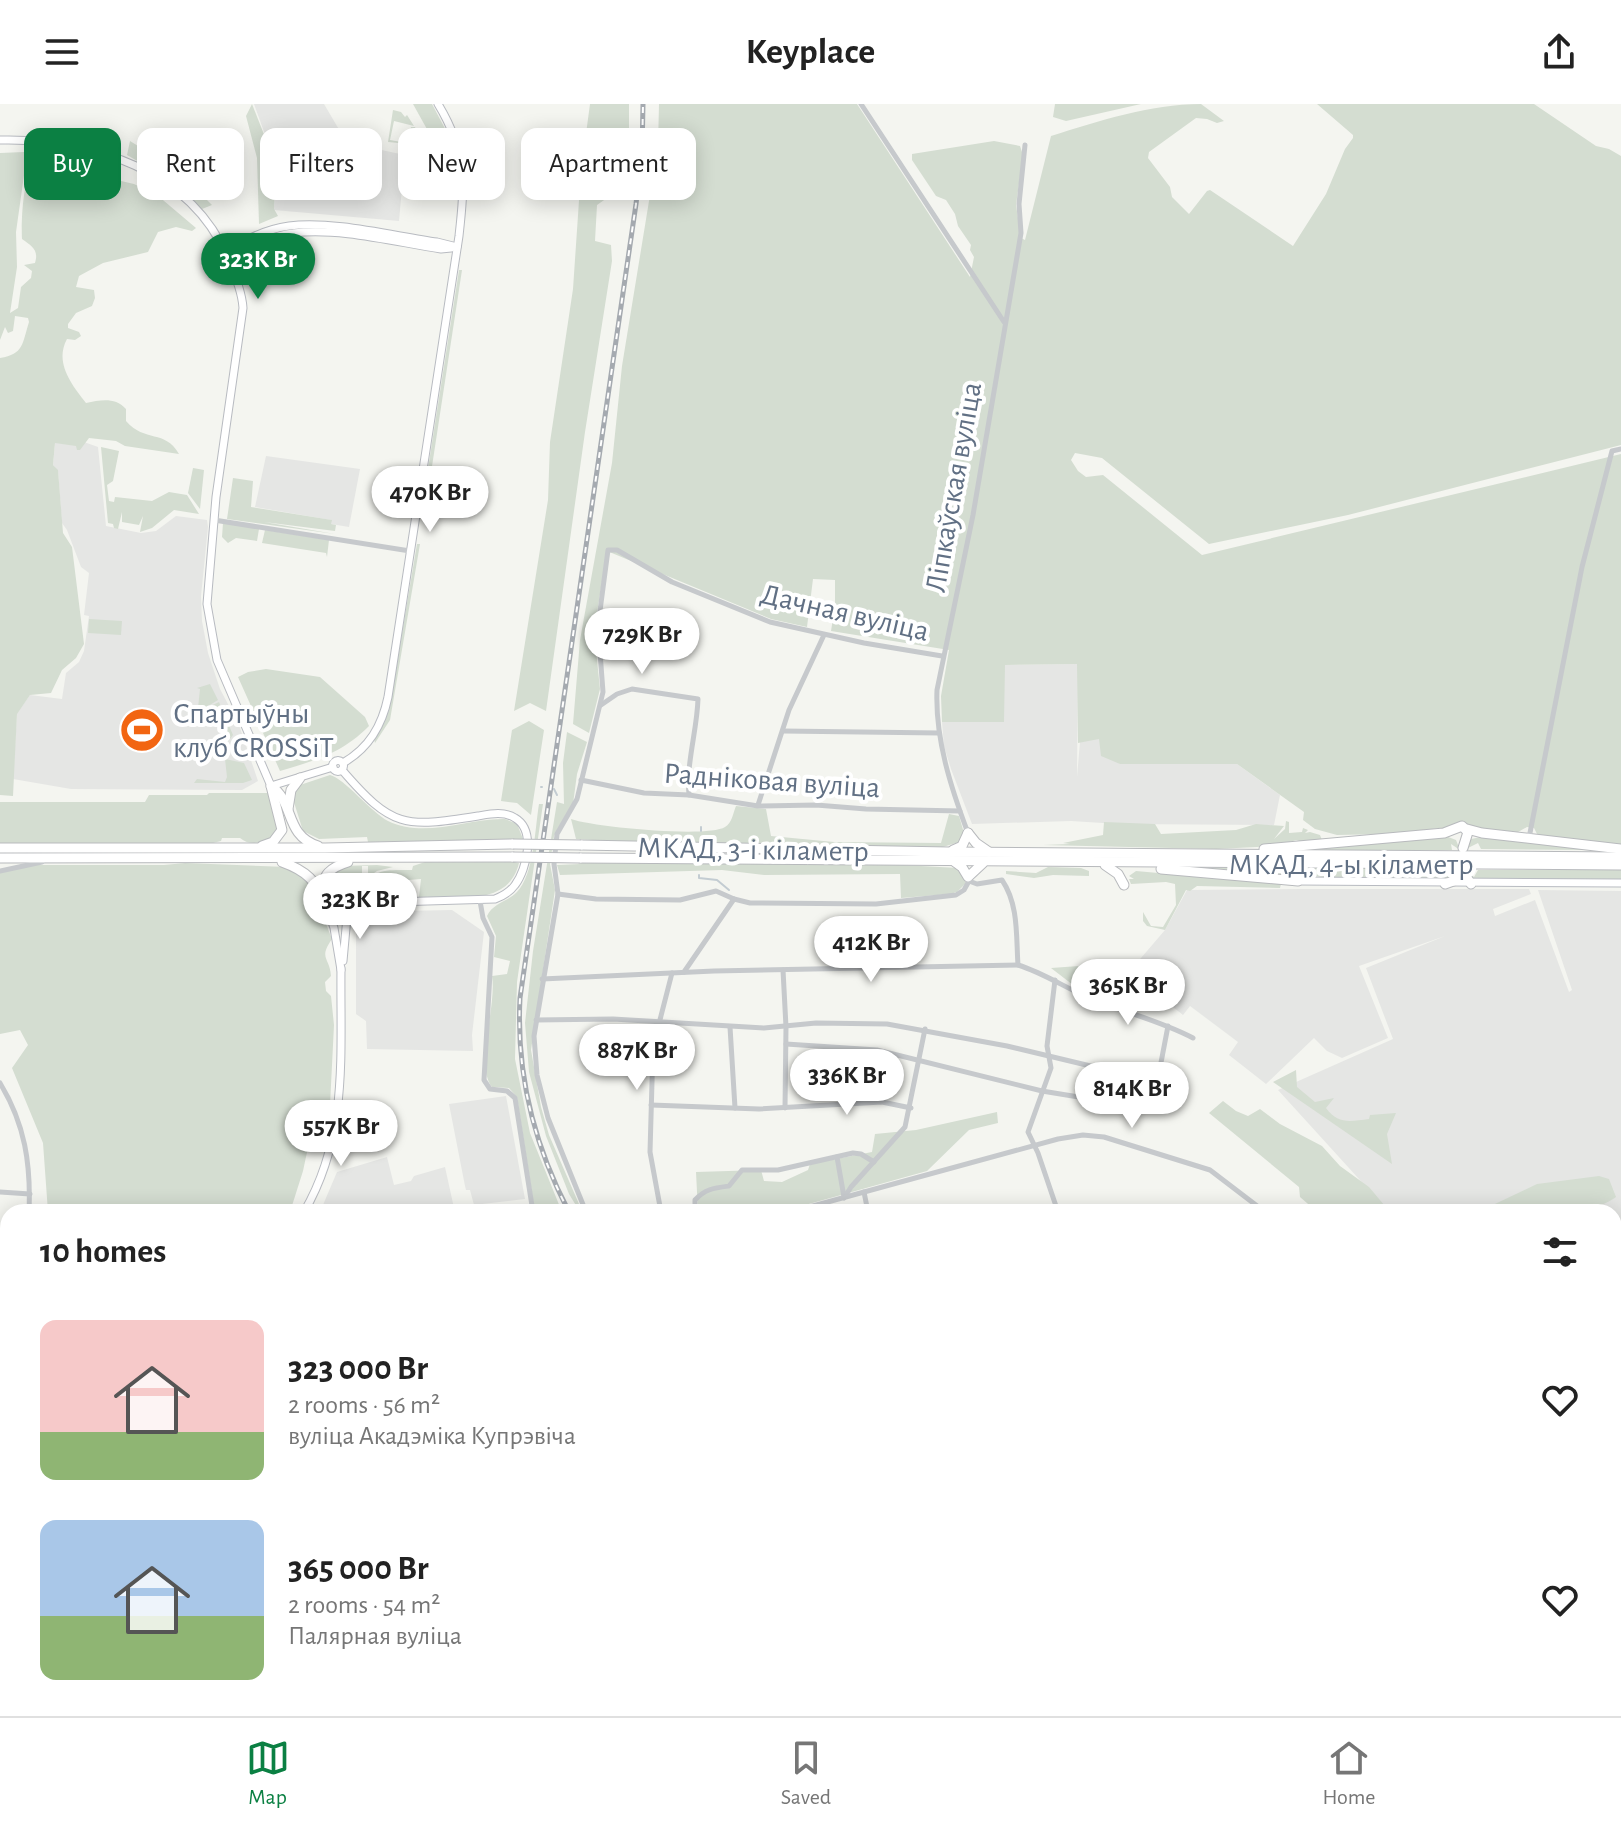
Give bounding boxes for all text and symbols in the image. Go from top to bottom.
icon: menu [40,30,84,74]
icon: share [1537,30,1581,74]
text: Keyplace [746,34,875,70]
chip: Buy [24,128,121,200]
chip: Rent [137,128,244,200]
chip: Filters [260,128,382,200]
chip: New [398,128,505,200]
chip: Apartment [521,128,696,200]
pin: 323K Br [184,233,332,301]
text: 323K Br [219,246,297,272]
street label: Ліпкаўская вуліца [921,380,987,595]
pin: 470K Br [356,466,504,534]
text: 470K Br [390,479,470,505]
street label: Дачная вуліца [758,579,932,647]
pin: 729K Br [568,608,716,676]
text: 729K Br [602,621,682,647]
place label: Спартыўны клуб CROSSiT [173,699,334,763]
sports icon: Спартыўны клуб CROSSiT [118,706,166,754]
street label: Радніковая вуліца [663,758,881,804]
street label: МКАД, 3-і кіламетр [637,833,869,867]
street label: МКАД, 4-ы кіламетр [1229,850,1473,880]
pin: 323K Br [286,873,434,941]
text: 323K Br [321,886,399,912]
pin: 412K Br [797,916,945,984]
text: 412K Br [832,929,910,955]
pin: 365K Br [1054,959,1202,1027]
text: 365K Br [1089,972,1167,998]
pin: 887K Br [563,1024,711,1092]
text: 887K Br [597,1037,677,1063]
pin: 336K Br [773,1049,921,1117]
text: 336K Br [808,1062,886,1088]
pin: 814K Br [1058,1062,1206,1130]
text: 814K Br [1093,1075,1171,1101]
pin: 557K Br [267,1100,415,1168]
text: 557K Br [303,1113,379,1139]
icon: filters [1538,1230,1582,1274]
text: 10 homes [40,1235,166,1269]
icon: home [104,1352,200,1448]
text: 323 000 Br [288,1352,428,1386]
icon: heart [1538,1378,1582,1422]
text: 2 rooms · 56 m² [288,1392,440,1418]
text: вуліца Акадэміка Купрэвіча [288,1423,576,1449]
icon: home [104,1552,200,1648]
text: 365 000 Br [288,1552,429,1586]
icon: heart [1538,1578,1582,1622]
text: 2 rooms · 54 m² [288,1592,440,1618]
text: Палярная вуліца [288,1623,462,1649]
tab: Map [246,1736,290,1810]
tab: Saved [781,1736,831,1810]
tab: Home [1322,1736,1375,1810]

